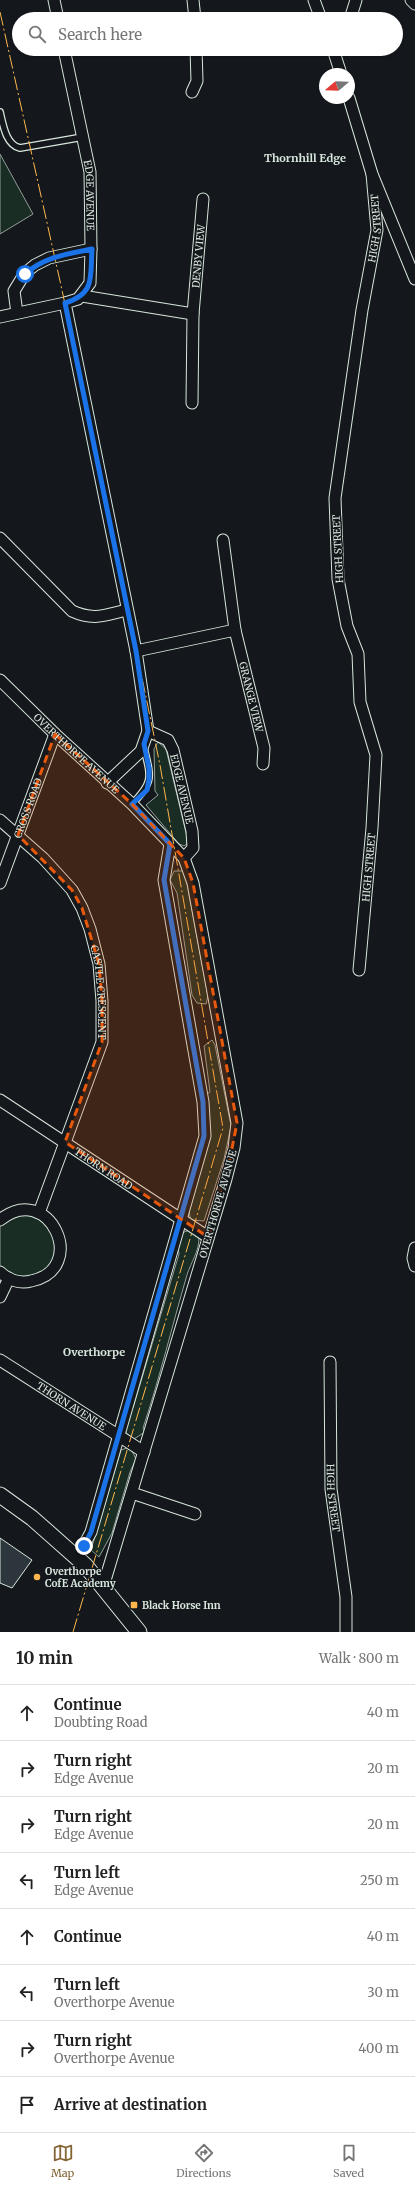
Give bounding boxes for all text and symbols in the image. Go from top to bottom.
search box [12,12,403,56]
icon: search [26,23,48,45]
text: Search here [58,25,142,44]
north arrow [319,68,355,104]
district label: Thornhill Edge [264,151,346,165]
street label: EDGE AVENUE [81,159,97,232]
street label: HIGH STREET [365,194,384,263]
street label: DENBY VIEW [189,223,207,289]
route start [16,265,34,283]
street label: HIGH STREET [330,514,346,584]
street label: GRANGE VIEW [236,660,267,734]
street label: OVERTHORPE AVENUE [31,710,123,796]
street label: EDGE AVENUE [168,753,197,826]
street label: CROSS ROAD [11,776,45,840]
street label: HIGH STREET [359,833,378,902]
street label: CASTLE CRESCENT [88,944,109,1040]
street label: THORN ROAD [72,1144,136,1192]
street label: OVERTHORPE AVENUE [196,1148,240,1260]
district label: Overthorpe [63,1345,125,1359]
street label: THORN AVENUE [34,1379,109,1433]
street label: HIGH STREET [324,1464,343,1533]
route end [75,1537,93,1555]
place label: Overthorpe CofE Academy [45,1565,116,1590]
marker: Overthorpe CofE Academy [32,1572,42,1582]
place label: Black Horse Inn [142,1599,221,1612]
marker: Black Horse Inn [129,1600,139,1610]
text: 10 min [16,1647,73,1669]
text: Walk · 800 m [319,1650,399,1667]
text: Continue [54,1695,122,1714]
icon: ahead [16,1702,38,1724]
text: 40 m [367,1704,399,1721]
text: Doubting Road [54,1714,148,1731]
text: Turn right [54,1751,132,1770]
icon: right [16,1758,38,1780]
text: 20 m [367,1760,399,1777]
text: Edge Avenue [54,1770,133,1787]
text: Turn right [54,1807,132,1826]
icon: right [16,1814,38,1836]
text: 20 m [367,1816,399,1833]
text: Edge Avenue [54,1826,133,1843]
text: Turn left [54,1863,120,1882]
icon: left [16,1870,38,1892]
text: 250 m [360,1872,399,1889]
text: Edge Avenue [54,1882,133,1899]
icon: ahead [16,1926,38,1948]
text: Continue [54,1927,122,1946]
text: 40 m [367,1928,399,1945]
text: Turn left [54,1975,120,1994]
icon: left [16,1982,38,2004]
text: 30 m [367,1984,399,2001]
text: Overthorpe Avenue [54,1994,174,2011]
text: Turn right [54,2031,132,2050]
icon: right [16,2038,38,2060]
text: 400 m [358,2040,399,2057]
text: Overthorpe Avenue [54,2050,174,2067]
icon: arrive [16,2094,38,2116]
text: Arrive at destination [54,2095,207,2114]
tab: Map [51,2142,74,2180]
tab: Directions [176,2142,231,2180]
tab: Saved [333,2142,364,2180]

